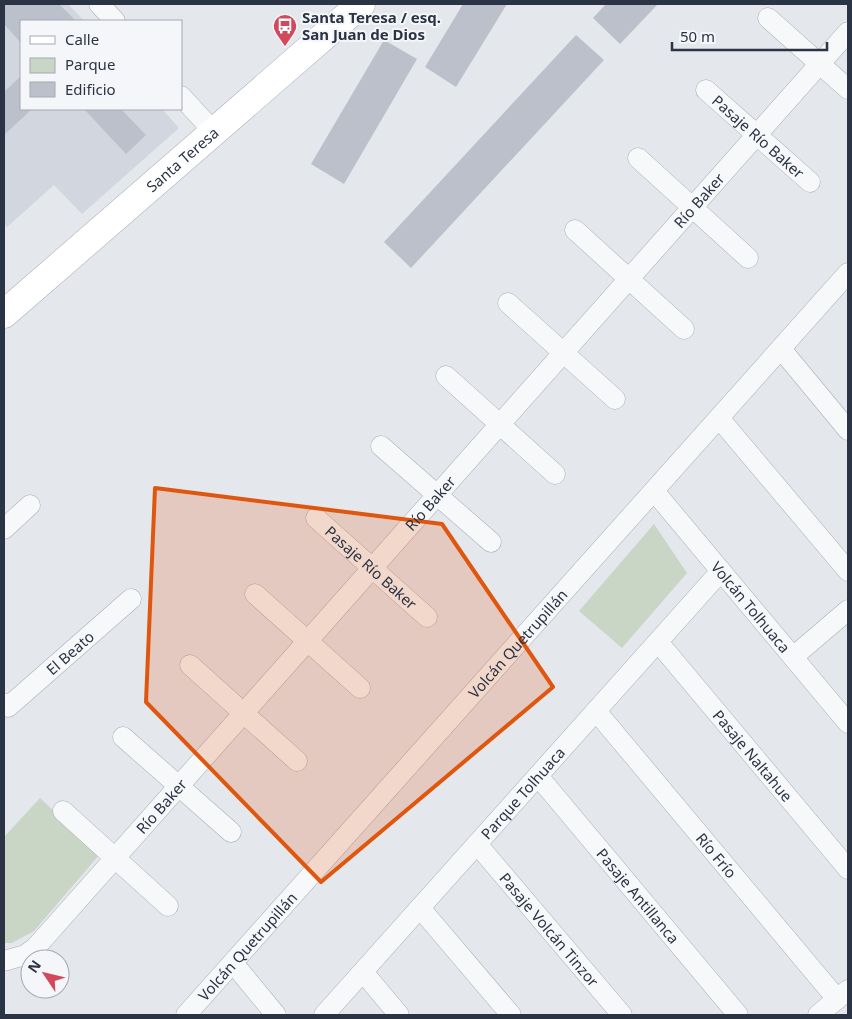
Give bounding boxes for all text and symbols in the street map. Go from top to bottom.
place label: Santa Teresa / esq. San Juan de Dios [302,7,441,44]
bus stop icon: Santa Teresa / esq. San Juan de Dios [272,13,298,47]
legend [20,20,182,110]
scale bar [672,20,827,52]
text: 50 m [680,26,715,46]
text: Calle [65,29,99,49]
text: Parque [65,54,115,74]
text: Edificio [65,79,116,99]
street label: Pasaje Río Baker [708,90,809,182]
street label: Santa Teresa [142,122,223,196]
street label: Río Baker [669,168,729,232]
street label: Río Baker [400,471,460,535]
street label: Pasaje Río Baker [321,521,421,613]
street label: Volcán Tolhuaca [707,557,795,657]
street label: Volcán Quetrupillán [464,585,571,702]
street label: El Beato [42,626,98,679]
street label: Pasaje Naltahue [709,705,797,806]
street label: Parque Tolhuaca [476,743,569,843]
street label: Río Baker [131,774,191,838]
street label: Río Frío [692,828,741,882]
street label: Pasaje Antillanca [592,844,684,948]
street label: Pasaje Volcán Tinzor [495,868,604,991]
street label: Volcán Quetrupillán [193,888,301,1005]
north arrow [20,949,70,999]
text: N [23,956,45,976]

